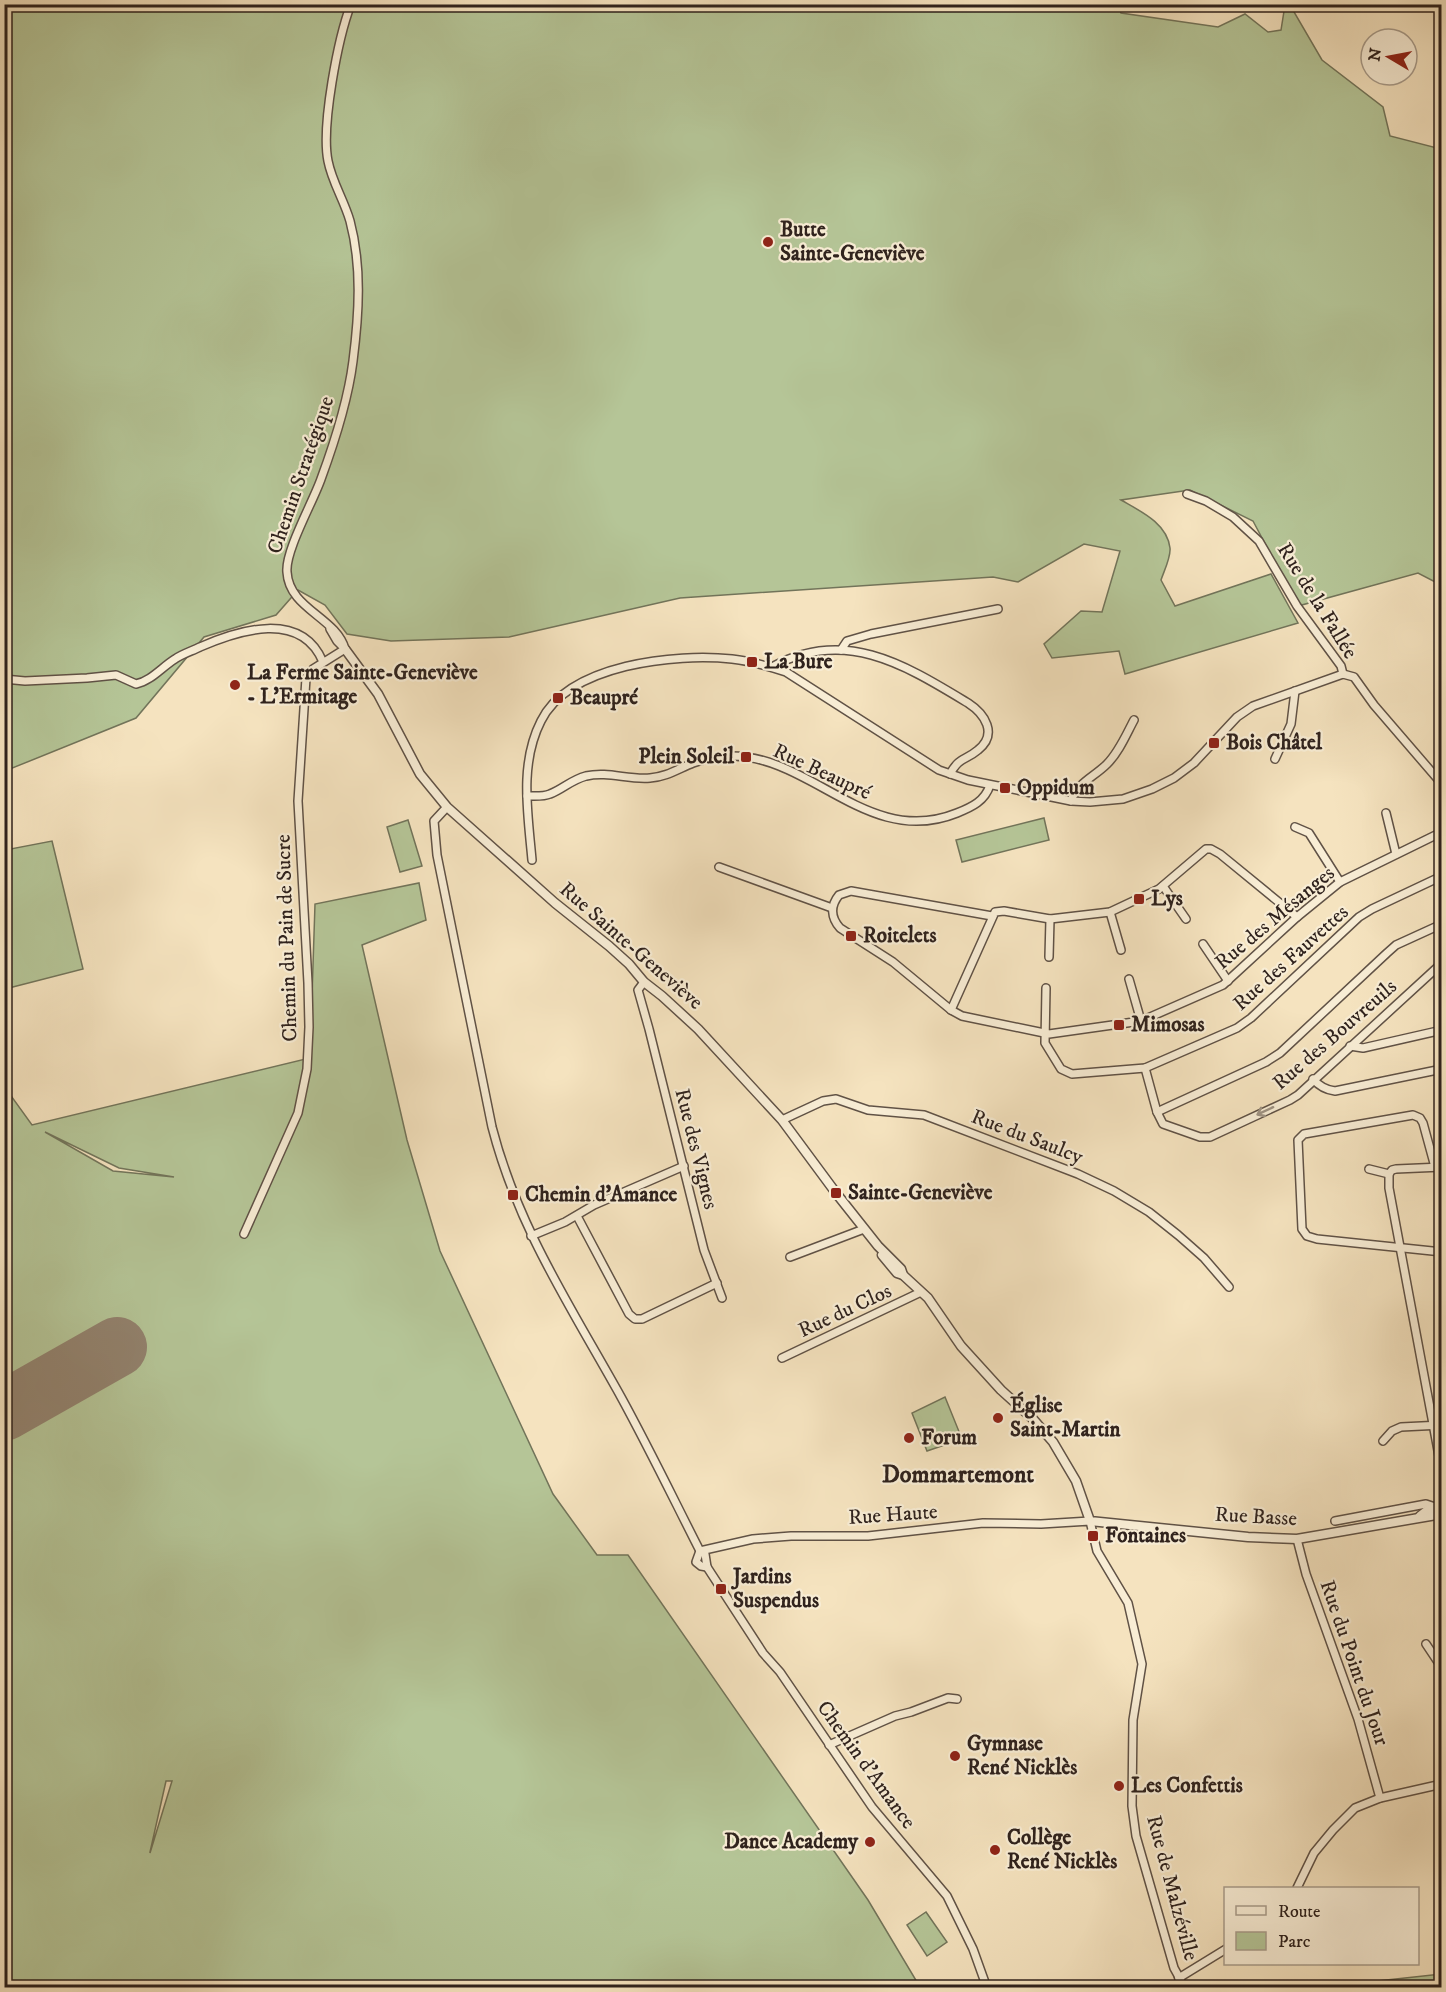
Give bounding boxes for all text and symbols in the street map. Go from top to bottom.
north arrow [1359,27,1419,87]
text: N [1364,46,1386,63]
place label: Butte Sainte-Geneviève [780,217,925,267]
marker: Butte Sainte-Geneviève [761,235,775,249]
street label: Chemin Stratégique [262,392,340,557]
street label: Rue de la Fallée [1271,538,1363,664]
place label: La Bure [764,649,833,675]
marker: La Bure [745,655,759,669]
place label: La Ferme Sainte-Geneviève - L'Ermitage [247,660,478,710]
marker: La Ferme Sainte-Geneviève - L'Ermitage [228,678,242,692]
place label: Beaupré [570,685,638,711]
marker: Beaupré [551,691,565,705]
place label: Bois Châtel [1226,730,1323,756]
marker: Bois Châtel [1207,736,1221,750]
street label: Rue Beaupré [769,738,875,806]
place label: Plein Soleil [638,744,735,770]
marker: Plein Soleil [739,750,753,764]
place label: Oppidum [1017,775,1095,801]
marker: Oppidum [998,781,1012,795]
street label: Chemin du Pain de Sucre [270,833,304,1042]
street label: Rue des Mésanges [1210,860,1340,976]
street label: Rue Sainte-Geneviève [554,877,708,1016]
place label: Lys [1151,886,1183,912]
marker: Lys [1132,892,1146,906]
street label: Rue des Fauvettes [1228,899,1354,1017]
place label: Roitelets [863,923,937,949]
marker: Roitelets [844,929,858,943]
street label: Rue des Bouvreuils [1267,974,1403,1096]
place label: Mimosas [1131,1012,1204,1038]
marker: Mimosas [1112,1018,1126,1032]
street label: Rue des Vignes [668,1086,724,1212]
street label: Rue du Saulcy [967,1104,1088,1171]
one-way arrow [1257,1106,1275,1118]
place label: Sainte-Geneviève [848,1180,993,1206]
place label: Chemin d'Amance [525,1182,677,1208]
marker: Sainte-Geneviève [829,1186,843,1200]
marker: Chemin d'Amance [506,1188,520,1202]
street label: Rue du Clos [794,1278,896,1344]
place label: Église Saint-Martin [1010,1391,1122,1443]
marker: Église Saint-Martin [991,1411,1005,1425]
place label: Forum [921,1425,977,1451]
marker: Forum [902,1431,916,1445]
district label: Dommartemont [882,1460,1034,1490]
street label: Rue Haute [847,1499,939,1531]
street label: Rue Basse [1214,1502,1298,1532]
place label: Fontaines [1105,1523,1186,1549]
marker: Fontaines [1086,1529,1100,1543]
place label: Jardins Suspendus [731,1564,819,1614]
street label: Rue du Point du Jour [1314,1577,1395,1749]
marker: Jardins Suspendus [714,1582,728,1596]
street label: Chemin d'Amance [811,1696,921,1834]
place label: Gymnase René Nicklès [967,1731,1077,1781]
marker: Gymnase René Nicklès [948,1749,962,1763]
place label: Les Confettis [1131,1773,1243,1799]
marker: Les Confettis [1112,1779,1126,1793]
street label: Rue de Malzéville [1140,1813,1204,1964]
place label: Collège René Nicklès [1007,1825,1117,1875]
place label: Dance Academy [724,1829,859,1855]
marker: Dance Academy [863,1835,877,1849]
marker: Collège René Nicklès [988,1843,1002,1857]
legend [1224,1887,1419,1965]
text: Route [1278,1901,1321,1923]
text: Parc [1278,1931,1311,1953]

